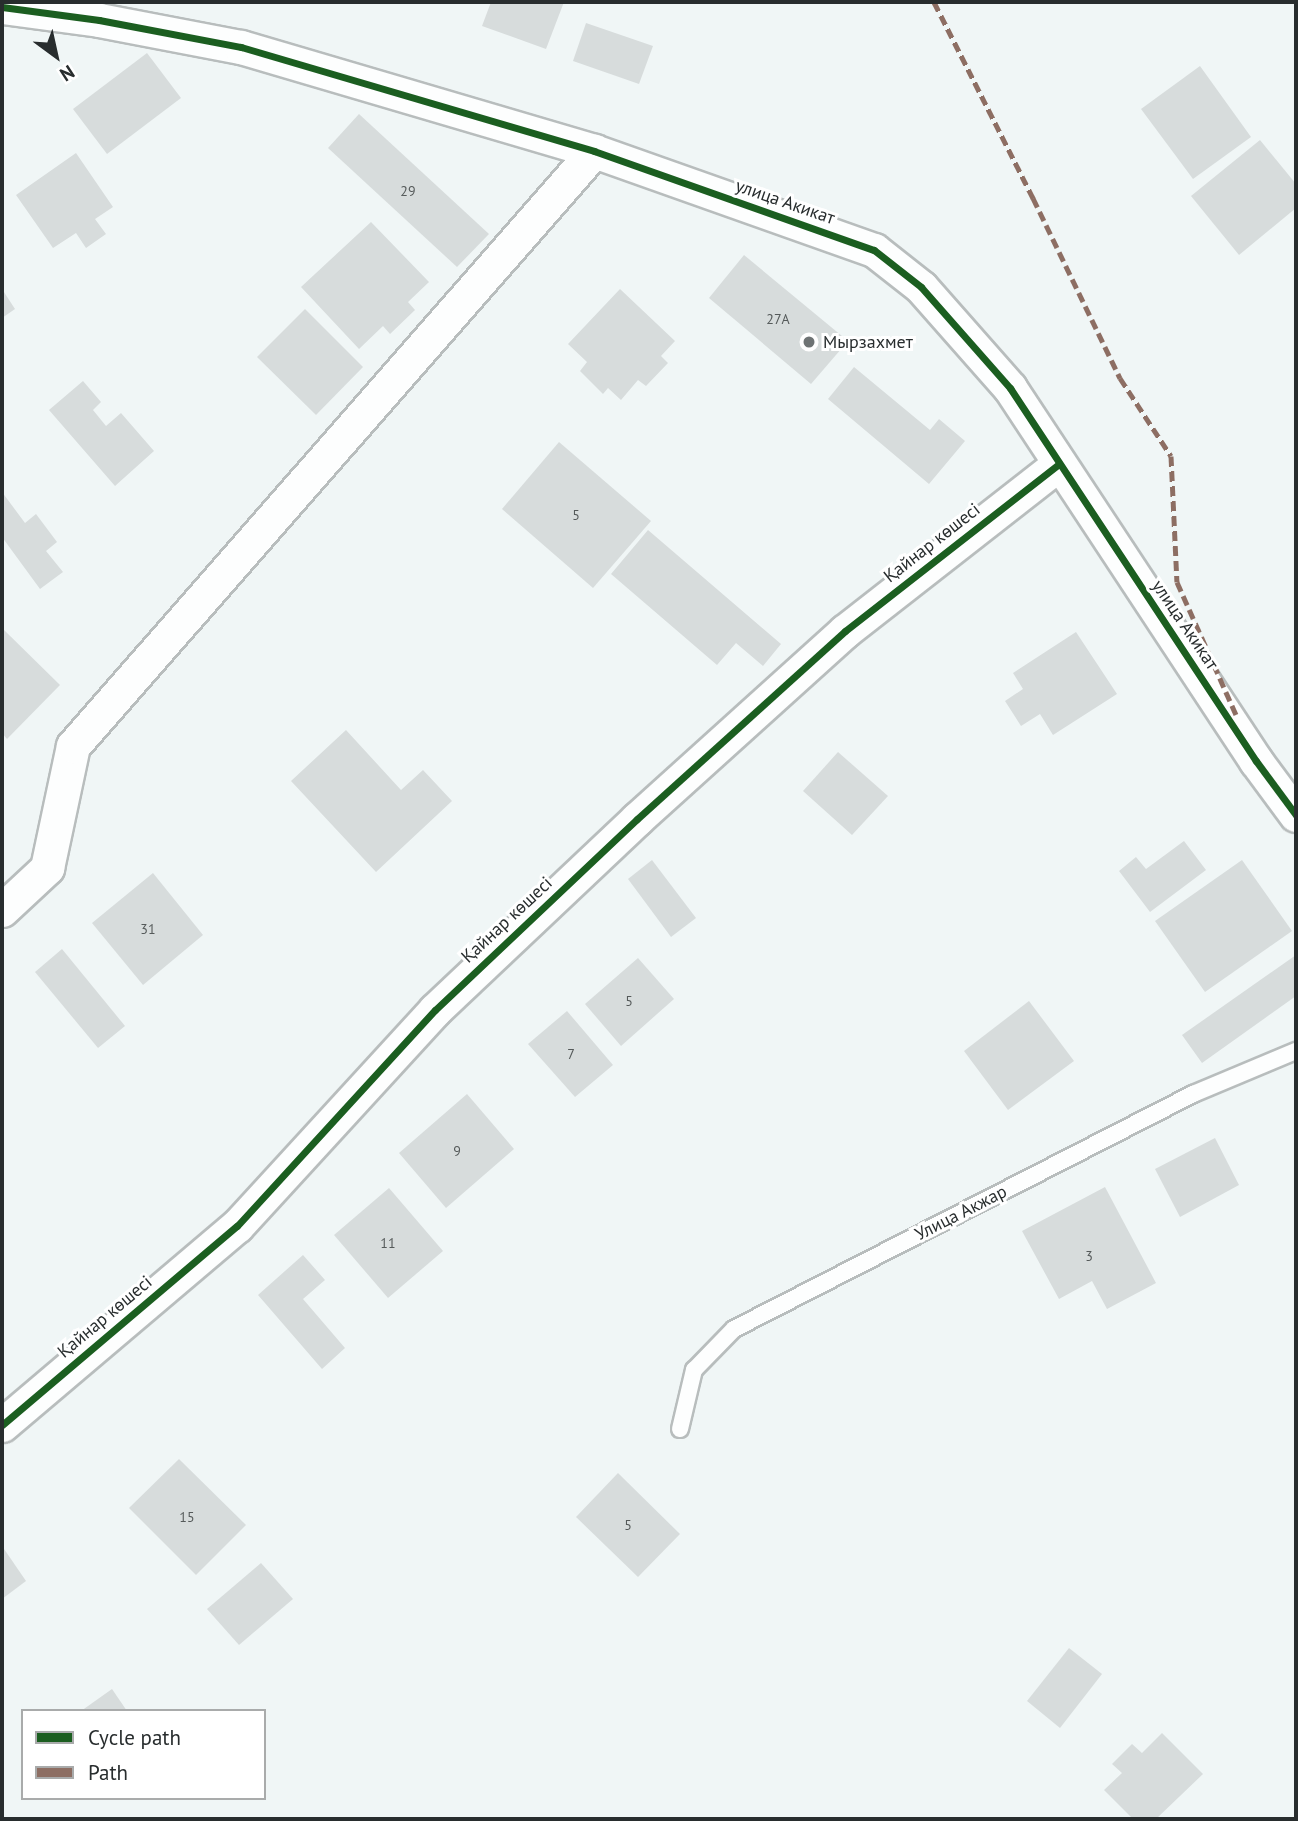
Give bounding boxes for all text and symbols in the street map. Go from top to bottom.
north arrow [21,21,91,91]
text: N [56,60,79,87]
street label: улица Акикат [732,175,838,229]
house number: 29 [400,183,416,199]
house number: 27А [766,311,790,327]
place label: Мырзахмет [823,331,913,353]
marker: Мырзахмет [801,334,817,350]
street label: Қайнар көшесі [880,499,984,587]
house number: 5 [572,507,580,523]
street label: улица Акикат [1147,576,1223,674]
street label: Қайнар көшесі [457,872,557,968]
house number: 31 [140,921,156,937]
house number: 5 [625,993,633,1009]
house number: 7 [567,1046,575,1062]
house number: 9 [453,1143,461,1159]
street label: Улица Акжар [911,1181,1011,1245]
house number: 11 [380,1235,396,1251]
house number: 3 [1085,1248,1093,1264]
street label: Қайнар көшесі [54,1271,156,1363]
house number: 15 [179,1509,195,1525]
house number: 5 [624,1517,632,1533]
legend [21,1709,266,1800]
text: Cycle path [88,1724,181,1751]
text: Path [88,1759,128,1786]

